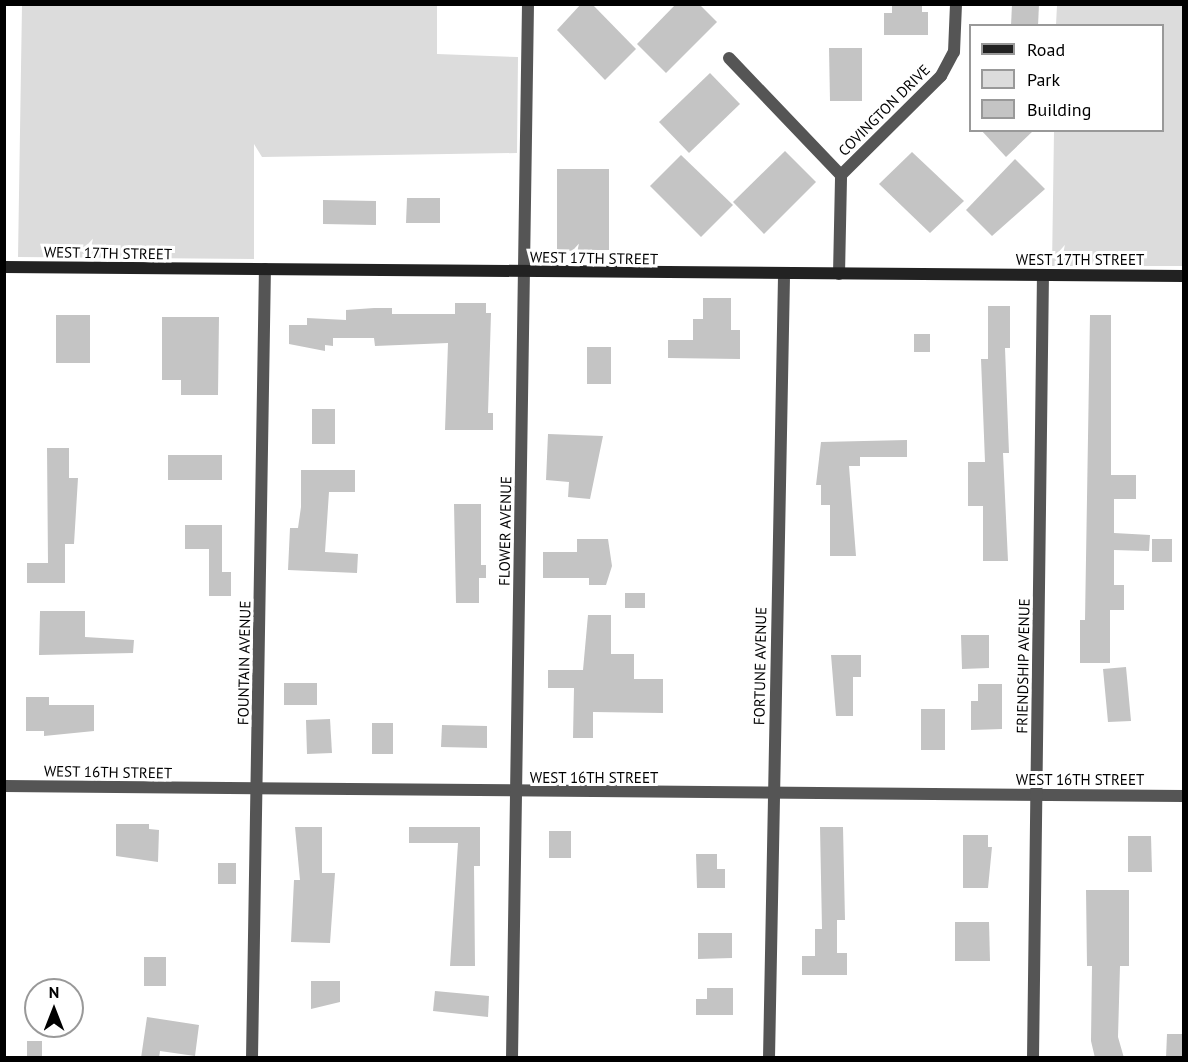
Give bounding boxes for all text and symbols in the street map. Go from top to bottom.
legend [969,24,1164,132]
text: Road [1027,38,1065,61]
street label: COVINGTON DRIVE [835,61,933,159]
text: Park [1027,68,1060,91]
text: Building [1027,98,1091,121]
street label: WEST 17TH STREET [43,243,173,263]
street label: WEST 17TH STREET [529,248,659,268]
street label: WEST 17TH STREET [1015,251,1145,269]
street label: FLOWER AVENUE [495,476,515,586]
street label: FRIENDSHIP AVENUE [1013,598,1033,734]
street label: FOUNTAIN AVENUE [234,600,254,726]
street label: FORTUNE AVENUE [750,606,770,726]
street label: WEST 16TH STREET [43,762,173,782]
street label: WEST 16TH STREET [529,769,659,787]
street label: WEST 16TH STREET [1015,771,1145,789]
north arrow [24,978,84,1038]
text: N [49,982,59,1002]

